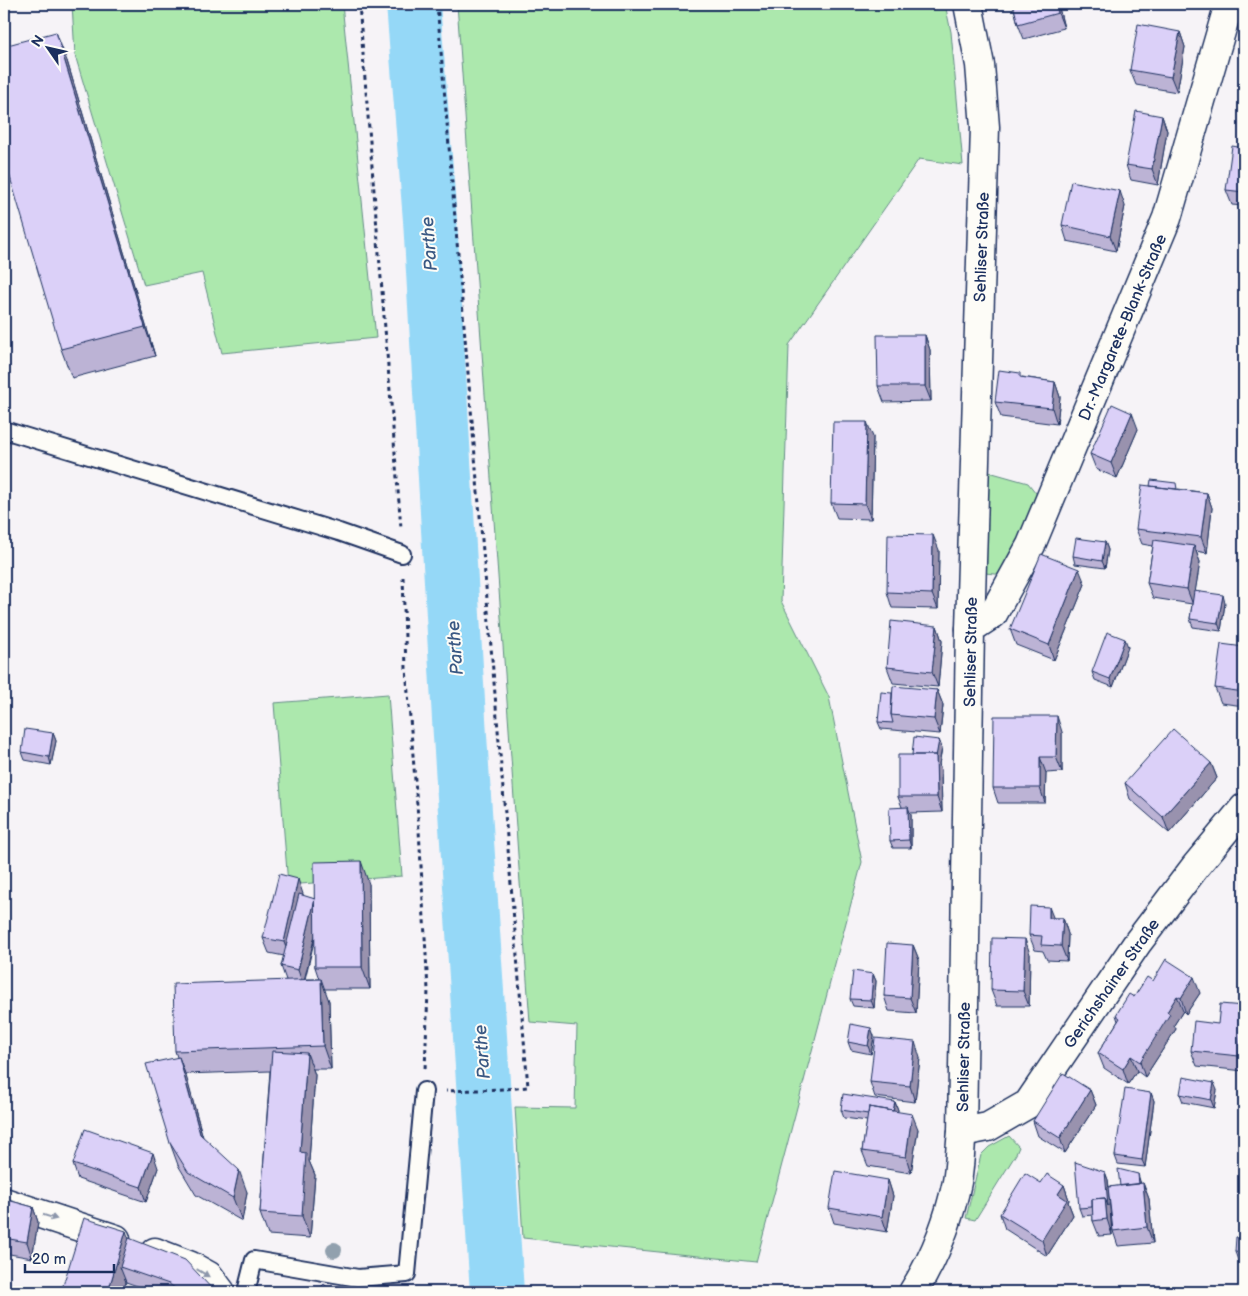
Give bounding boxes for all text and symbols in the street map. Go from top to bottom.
north arrow [22,22,72,72]
text: N [28,32,48,50]
street label: Sehliser Straße [971,191,994,302]
water label: Parthe [417,216,442,272]
street label: Dr.-Margarete-Blank-Straße [1075,231,1172,424]
street label: Sehliser Straße [961,596,982,707]
water label: Parthe [443,620,468,676]
street label: Gerichshainer Straße [1060,915,1164,1052]
street label: Sehliser Straße [954,1001,975,1112]
water label: Parthe [470,1024,495,1080]
one-way arrow [43,1214,58,1222]
scale bar [25,1241,114,1273]
text: 20 m [32,1250,66,1269]
one-way arrow [196,1268,209,1277]

